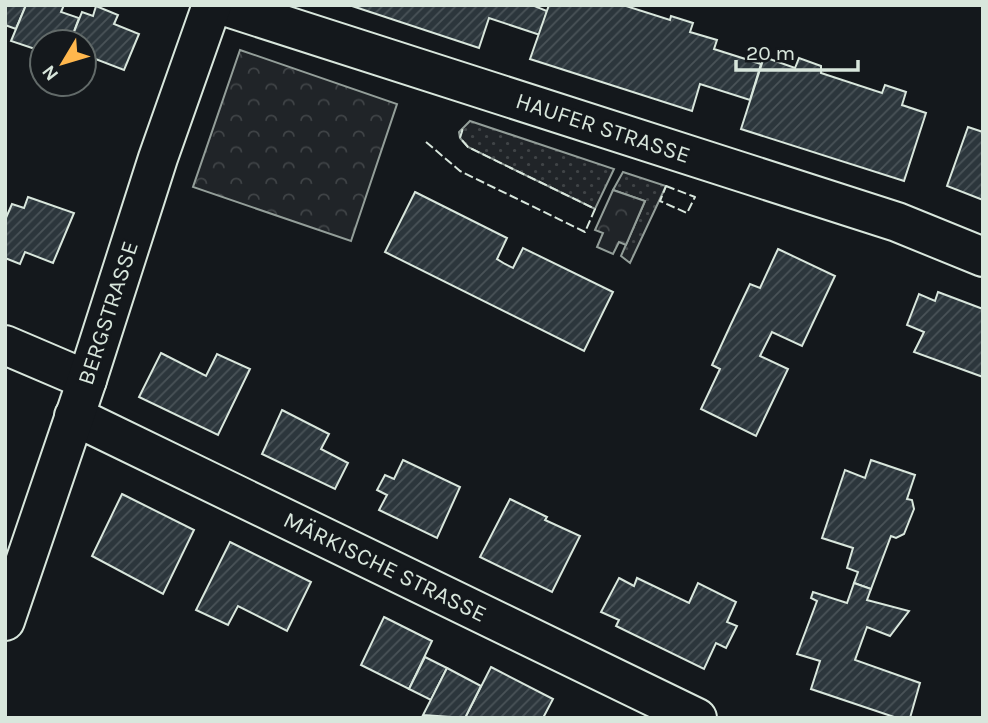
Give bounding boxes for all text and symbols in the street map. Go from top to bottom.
north arrow [28,28,98,98]
scale bar [736,28,858,72]
text: 20 m [746,41,795,65]
text: N [38,61,63,85]
street label: HAUFER STRASSE [512,87,694,169]
street label: BERGSTRASSE [72,238,144,388]
street label: MÄRKISCHE STRASSE [279,506,491,628]

